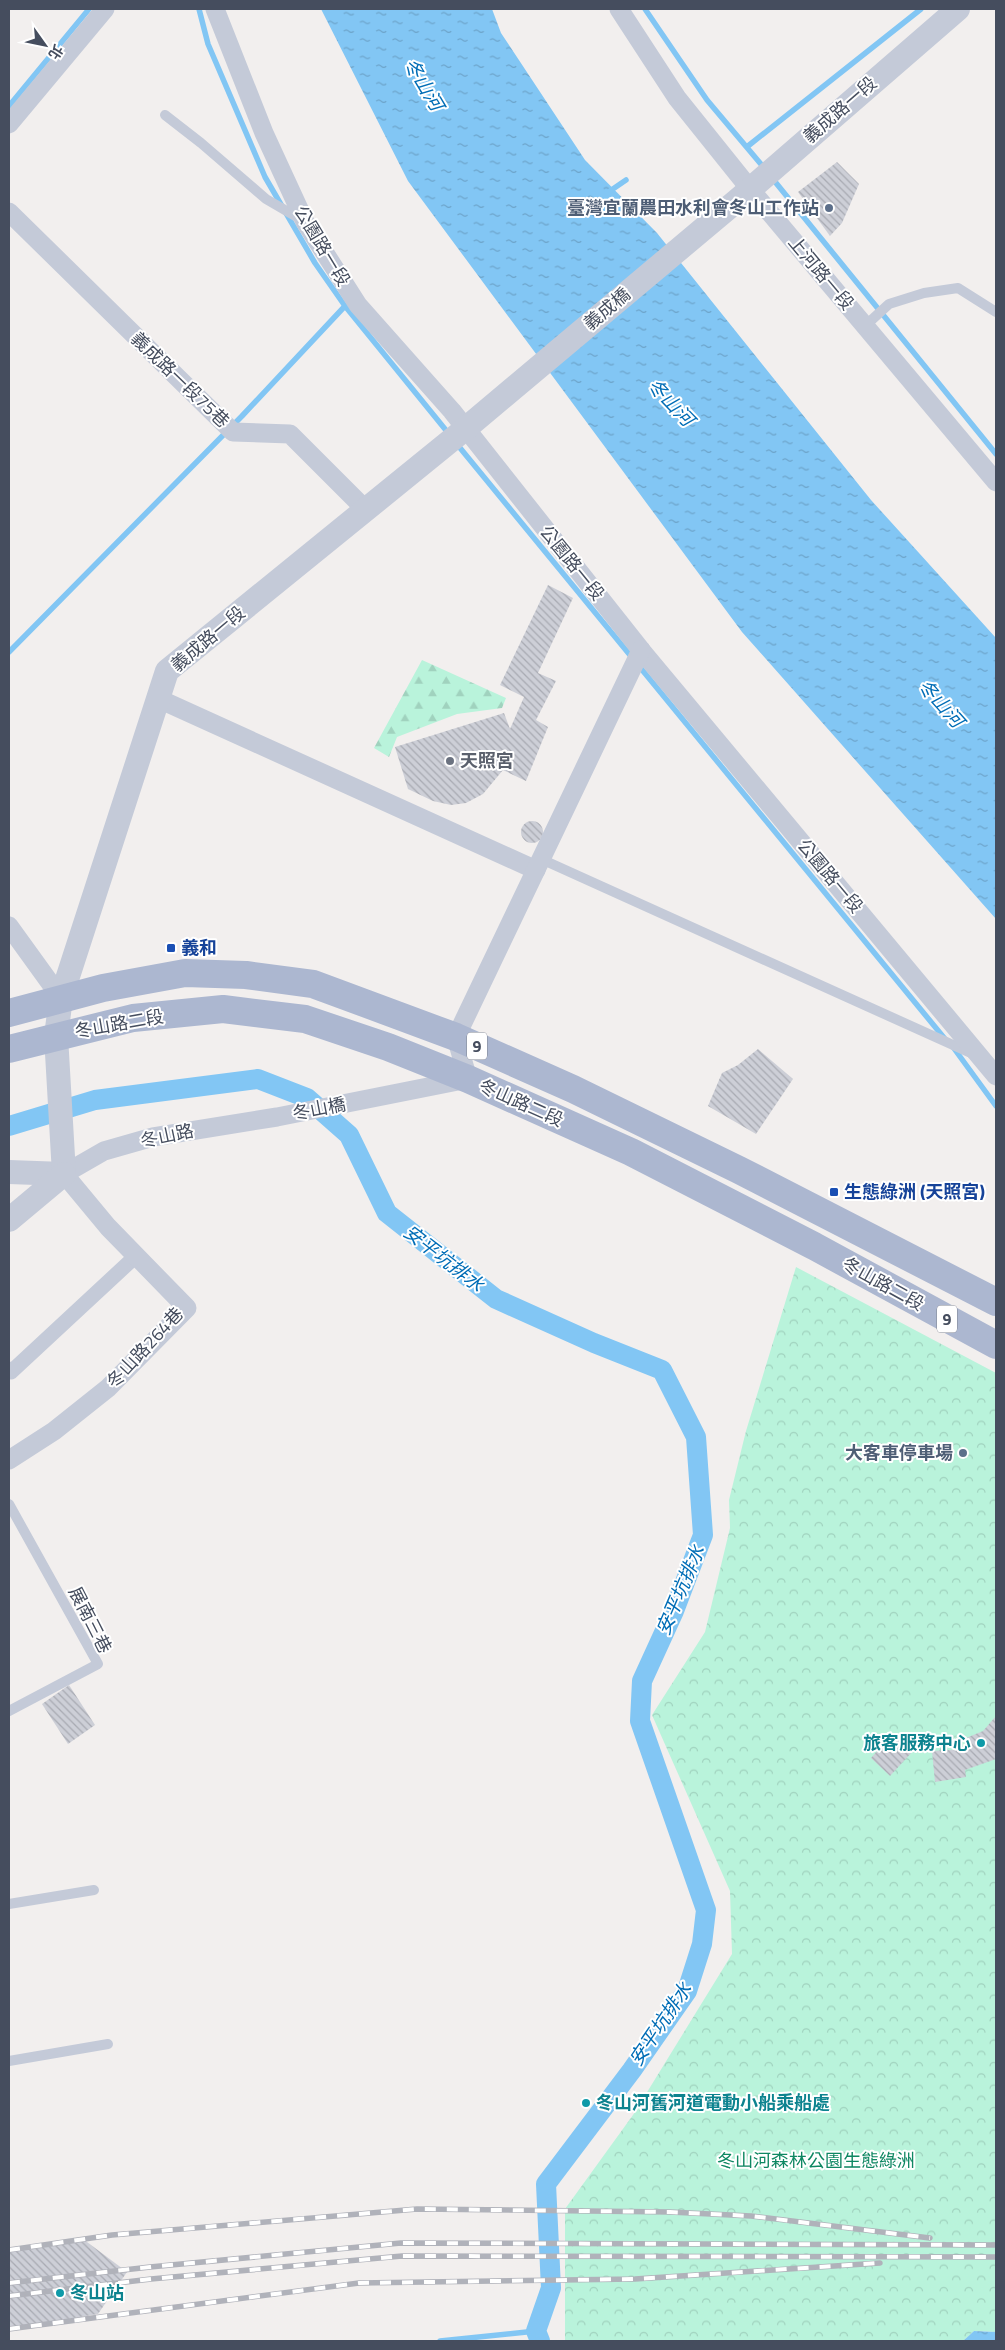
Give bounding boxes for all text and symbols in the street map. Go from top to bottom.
north arrow [20,20,70,70]
text: 北 [44,41,69,64]
water label: 冬山河 [397,52,454,119]
street label: 義成路一段 [797,70,882,149]
place label: 臺灣宜蘭農田水利會冬山工作站 [567,194,819,221]
street label: 公園路一段 [288,200,357,291]
marker: 臺灣宜蘭農田水利會冬山工作站 [823,202,835,214]
street label: 上河路一段 [782,230,861,316]
street label: 義成橋 [577,281,636,336]
street label: 義成路一段75巷 [125,325,236,434]
water label: 冬山河 [641,371,704,435]
street label: 公園路一段 [534,519,611,606]
street label: 義成路一段 [165,599,251,678]
water label: 冬山河 [912,672,974,737]
place label: 天照宮 [460,747,514,774]
marker: 天照宮 [444,755,456,767]
street label: 公園路一段 [791,833,870,919]
place label: 義和 [181,934,217,961]
marker: 義和 [165,942,177,954]
street label: 冬山路二段 [72,1002,166,1045]
road number: 9 [467,1032,487,1060]
street label: 冬山路二段 [475,1072,568,1133]
street label: 冬山橋 [290,1090,348,1127]
street label: 冬山路 [138,1117,196,1154]
place label: 生態綠洲 (天照宮) [844,1178,985,1205]
marker: 生態綠洲 (天照宮) [828,1186,840,1198]
water label: 安平坑排水 [398,1217,491,1299]
street label: 冬山路二段 [837,1250,929,1317]
street label: 冬山路264巷 [100,1301,189,1394]
road number: 9 [937,1306,957,1332]
place label: 大客車停車場 [845,1439,953,1466]
marker: 大客車停車場 [957,1447,969,1459]
water label: 安平坑排水 [648,1540,712,1639]
street label: 展南三巷 [62,1582,119,1658]
place label: 旅客服務中心 [863,1729,971,1756]
marker: 旅客服務中心 [975,1737,987,1749]
water label: 安平坑排水 [621,1975,699,2071]
place label: 冬山河舊河道電動小船乘船處 [596,2089,830,2116]
marker: 冬山河舊河道電動小船乘船處 [580,2097,592,2109]
park label: 冬山河森林公園生態綠洲 [717,2147,915,2174]
place label: 冬山站 [70,2279,124,2306]
marker: 冬山站 [54,2287,66,2299]

